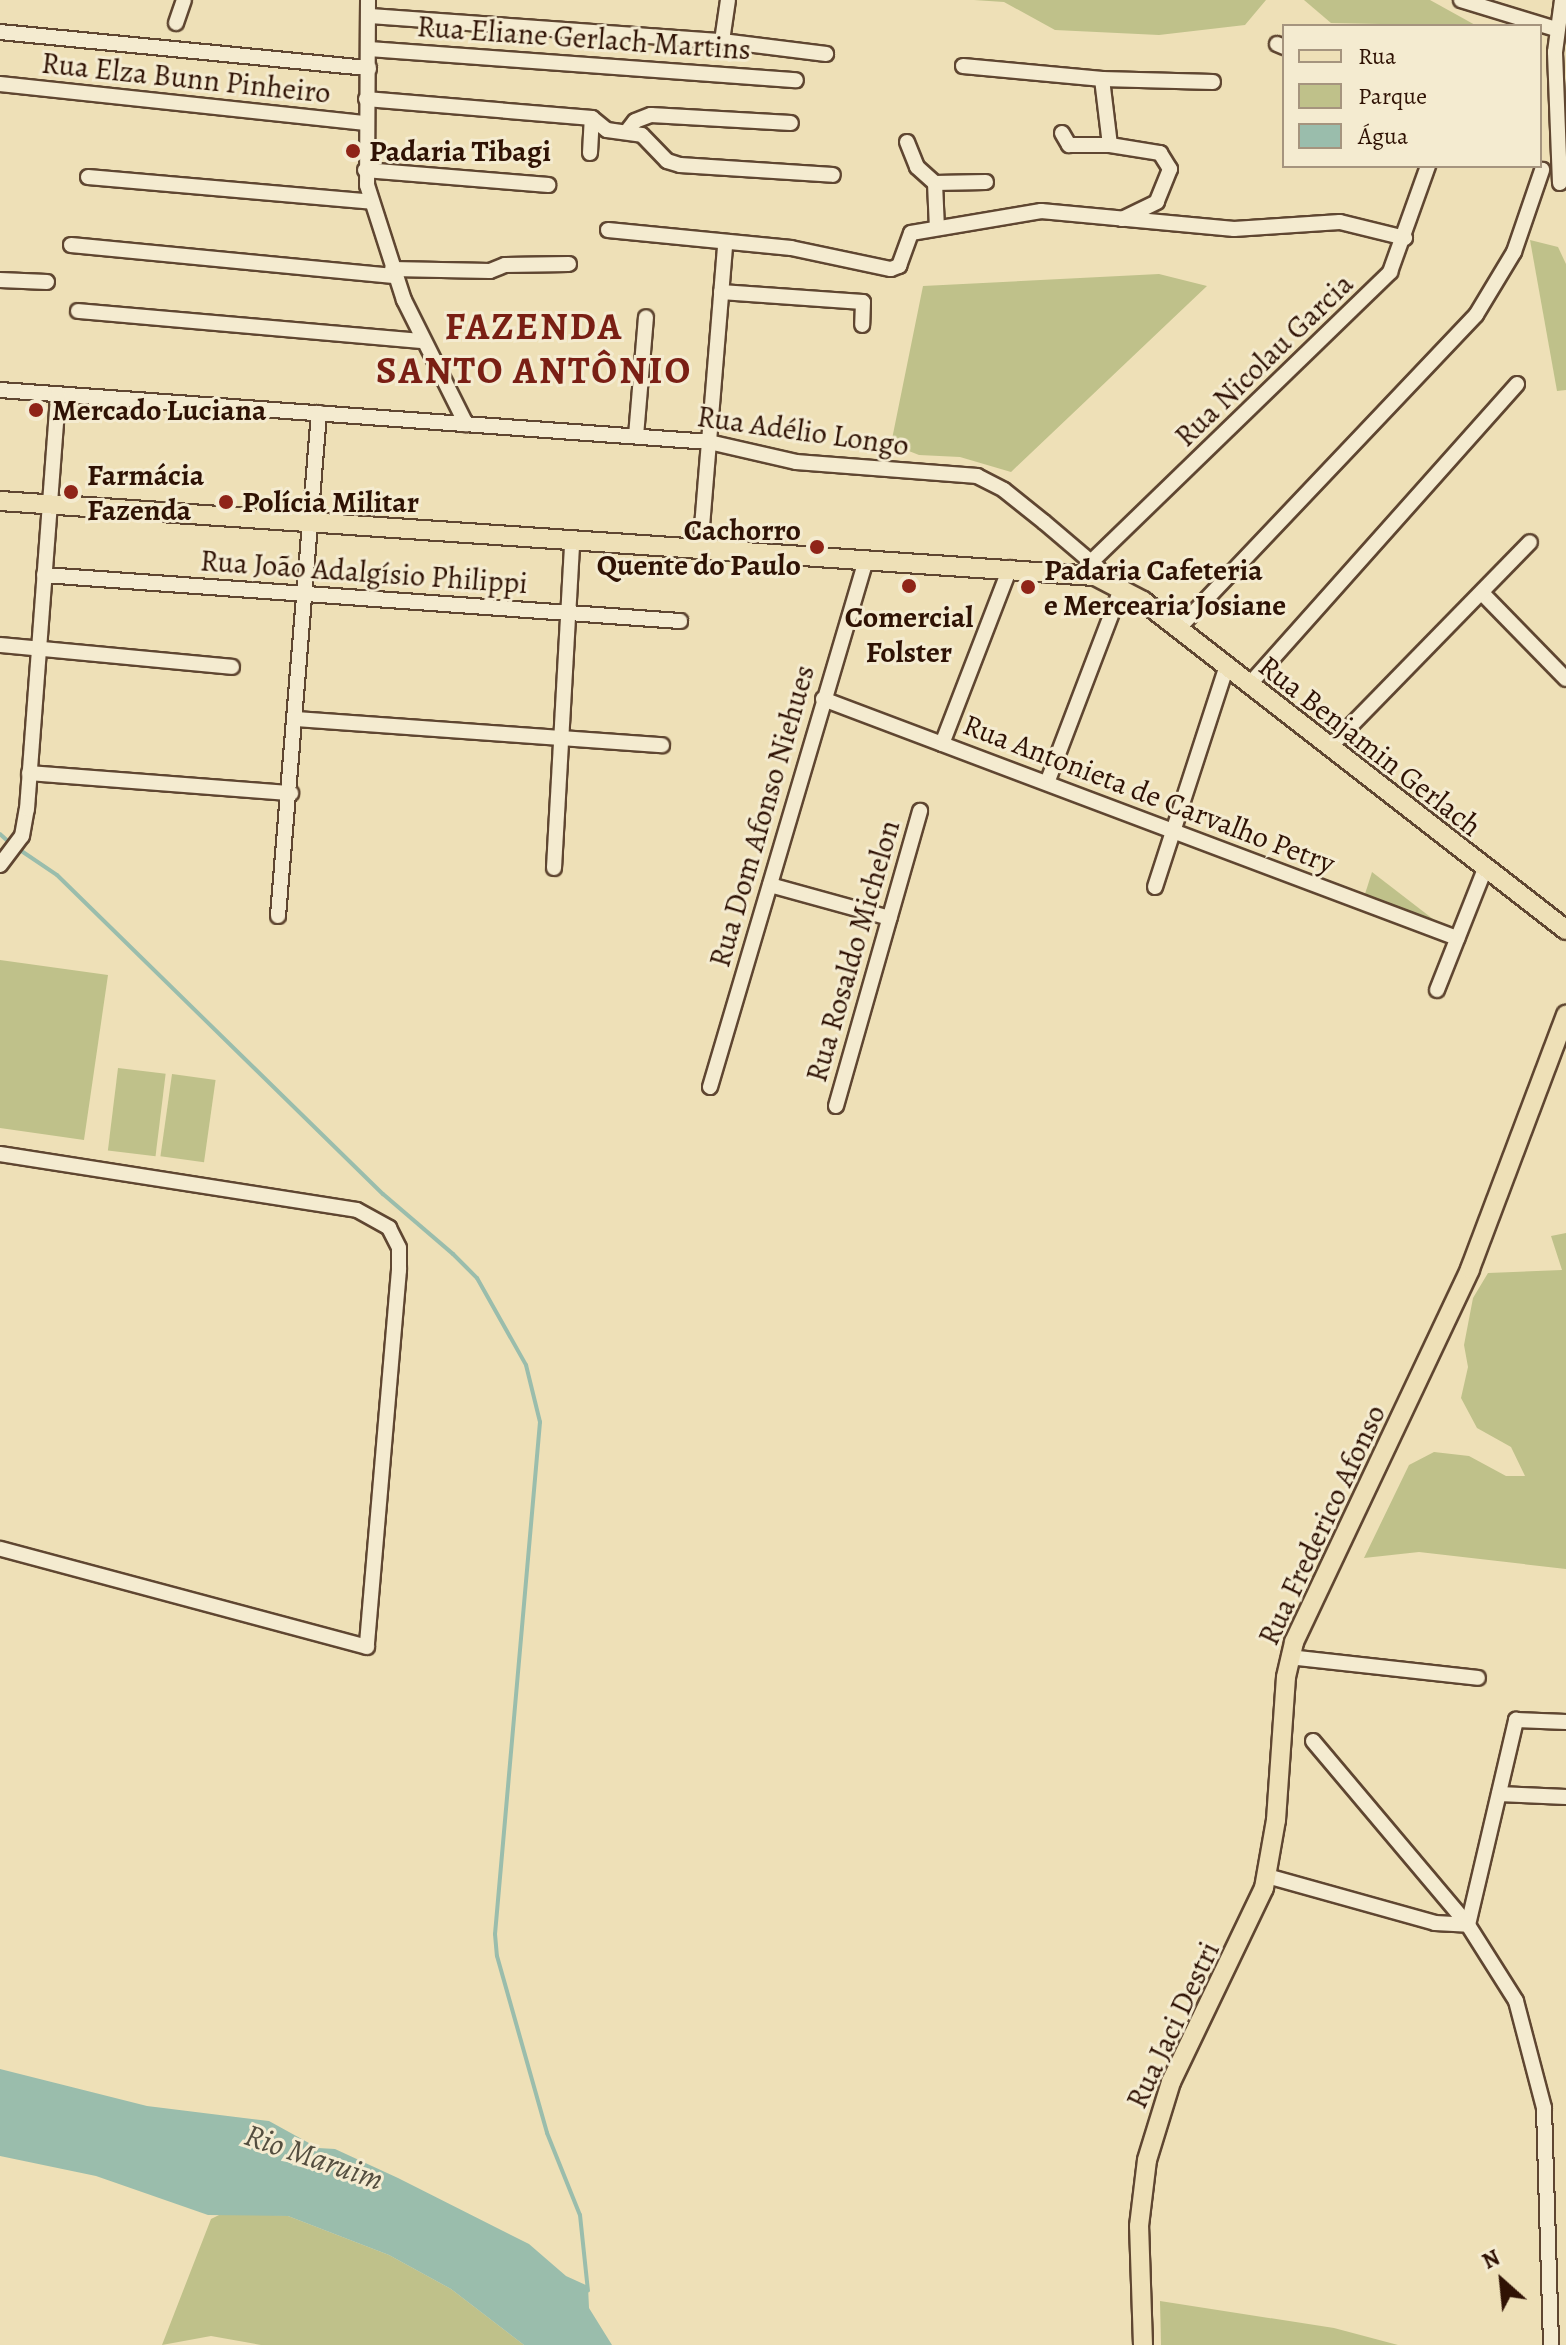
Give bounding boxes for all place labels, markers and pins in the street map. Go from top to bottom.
place label: Padaria Tibagi [369,133,551,169]
marker: Padaria Tibagi [344,142,362,160]
place label: Mercado Luciana [52,392,266,428]
marker: Mercado Luciana [27,401,45,419]
place label: Farmácia Fazenda [87,457,204,528]
marker: Farmácia Fazenda [62,483,80,501]
place label: Polícia Militar [242,484,419,520]
marker: Polícia Militar [217,493,235,511]
place label: Cachorro Quente do Paulo [597,512,801,582]
marker: Cachorro Quente do Paulo [808,538,826,556]
place label: Padaria Cafeteria e Mercearia Josiane [1044,552,1286,622]
marker: Comercial Folster [900,577,918,595]
marker: Padaria Cafeteria e Mercearia Josiane [1019,578,1037,596]
place label: Comercial Folster [845,599,973,670]

